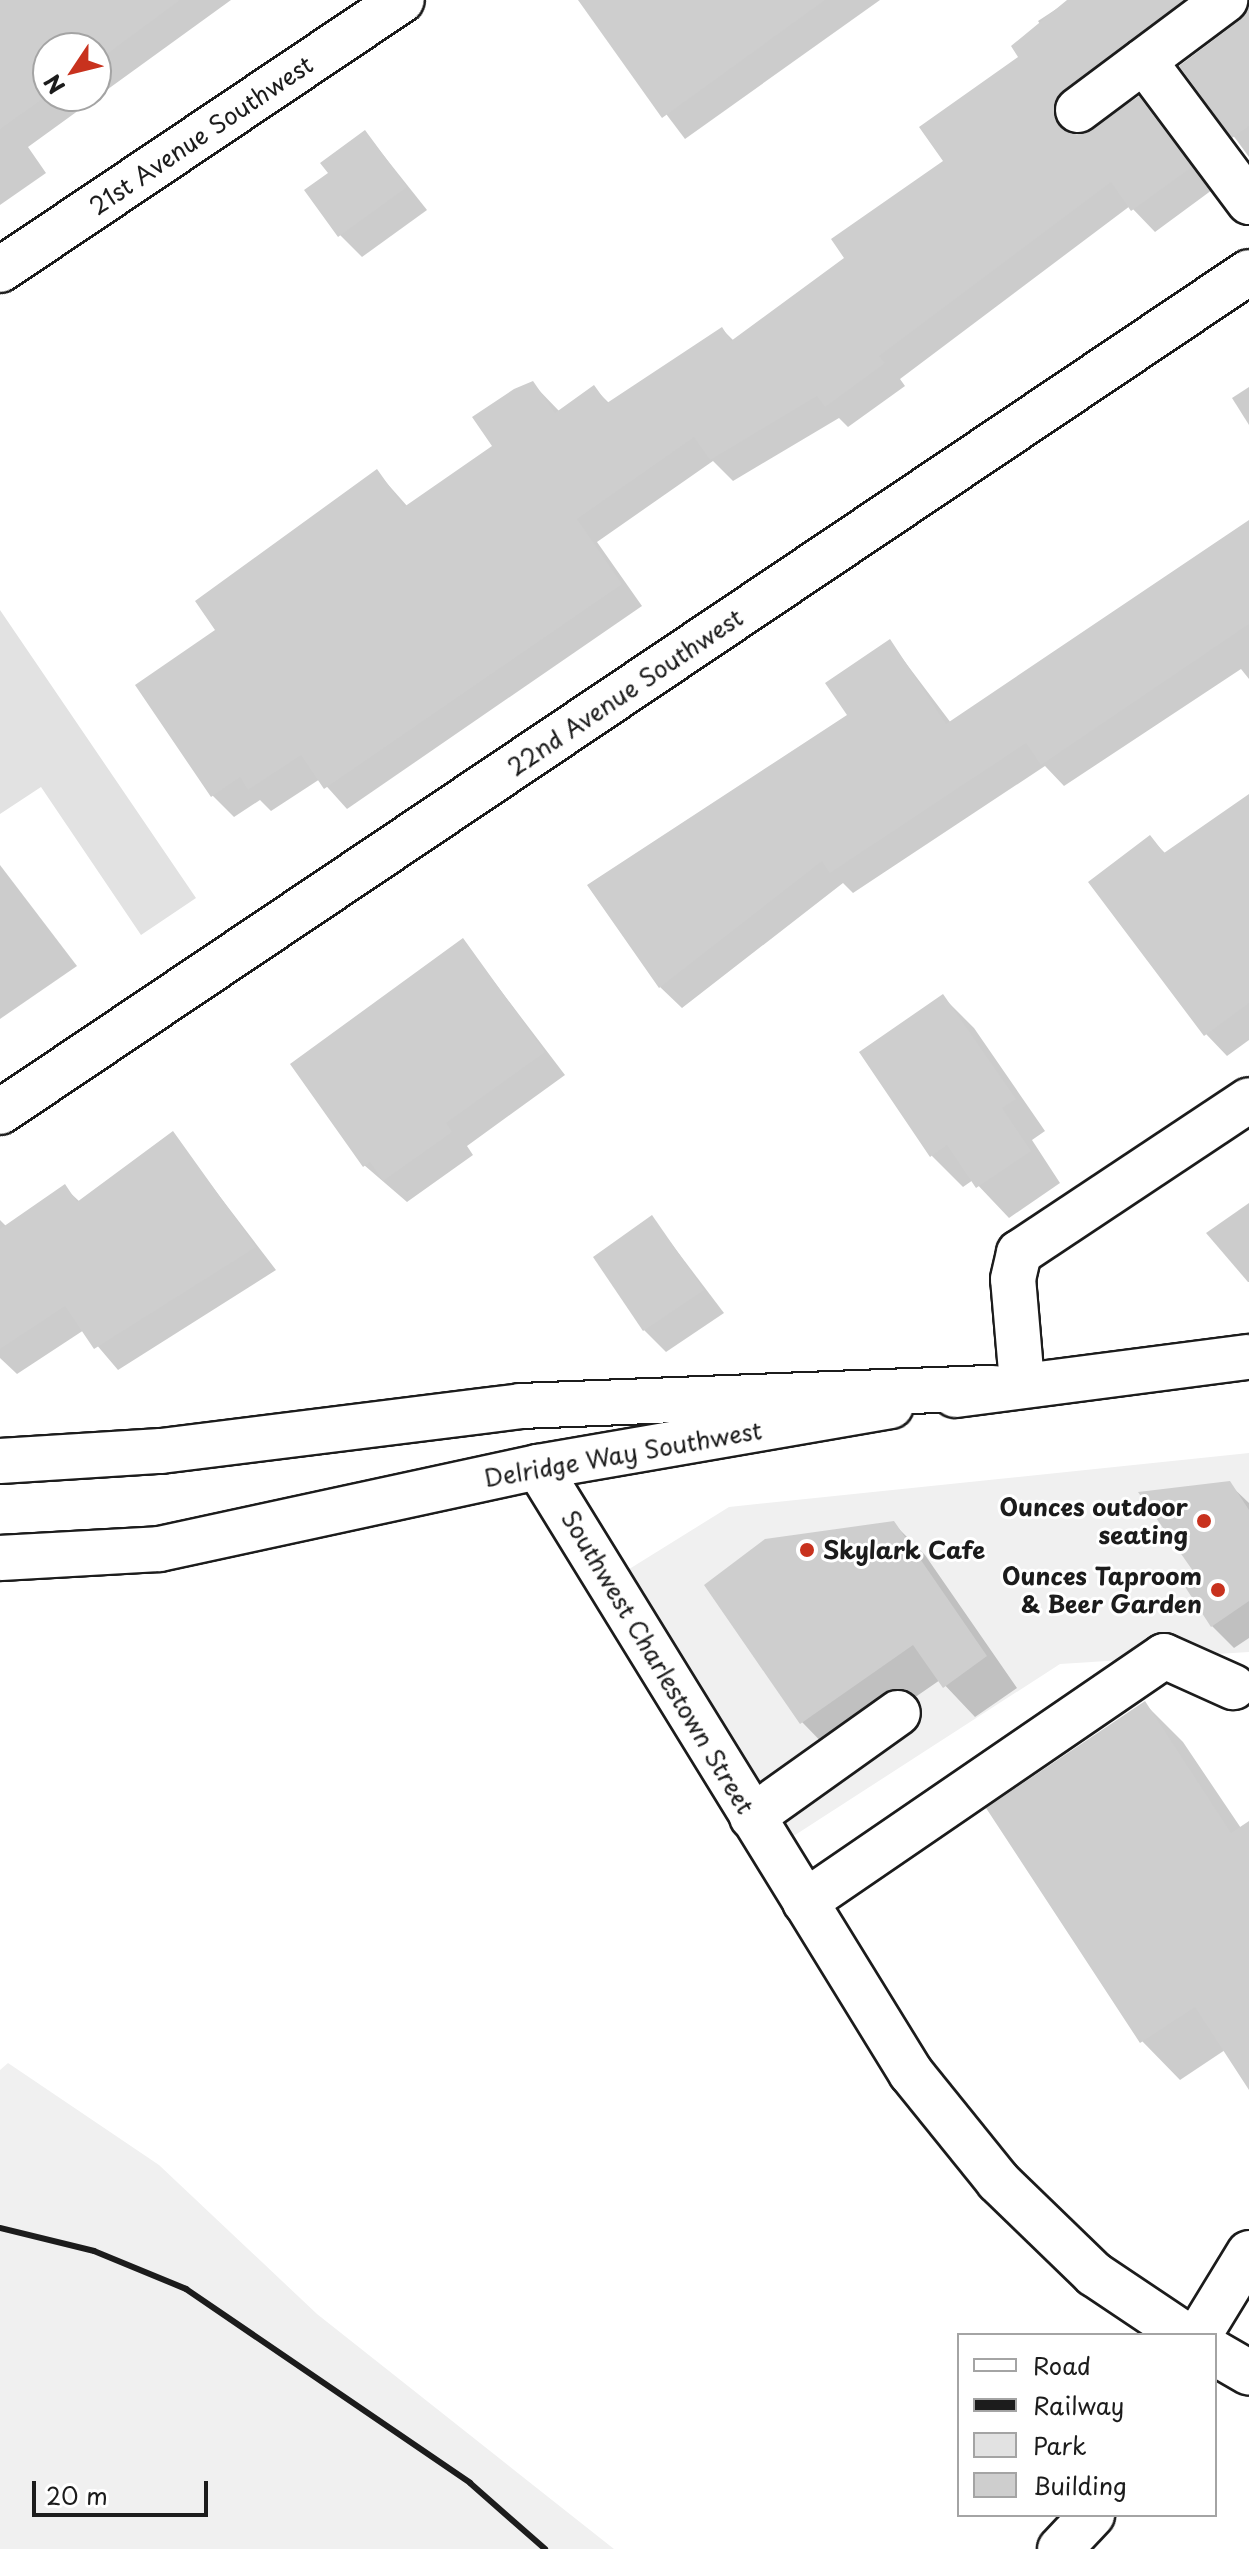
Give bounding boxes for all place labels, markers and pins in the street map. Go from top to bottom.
place label: Ounces outdoor seating [998,1493,1188,1549]
marker: Ounces outdoor seating [1195,1512,1213,1530]
place label: Skylark Cafe [823,1536,985,1564]
marker: Skylark Cafe [798,1541,816,1559]
place label: Ounces Taproom & Beer Garden [1001,1562,1202,1618]
marker: Ounces Taproom & Beer Garden [1209,1581,1227,1599]

